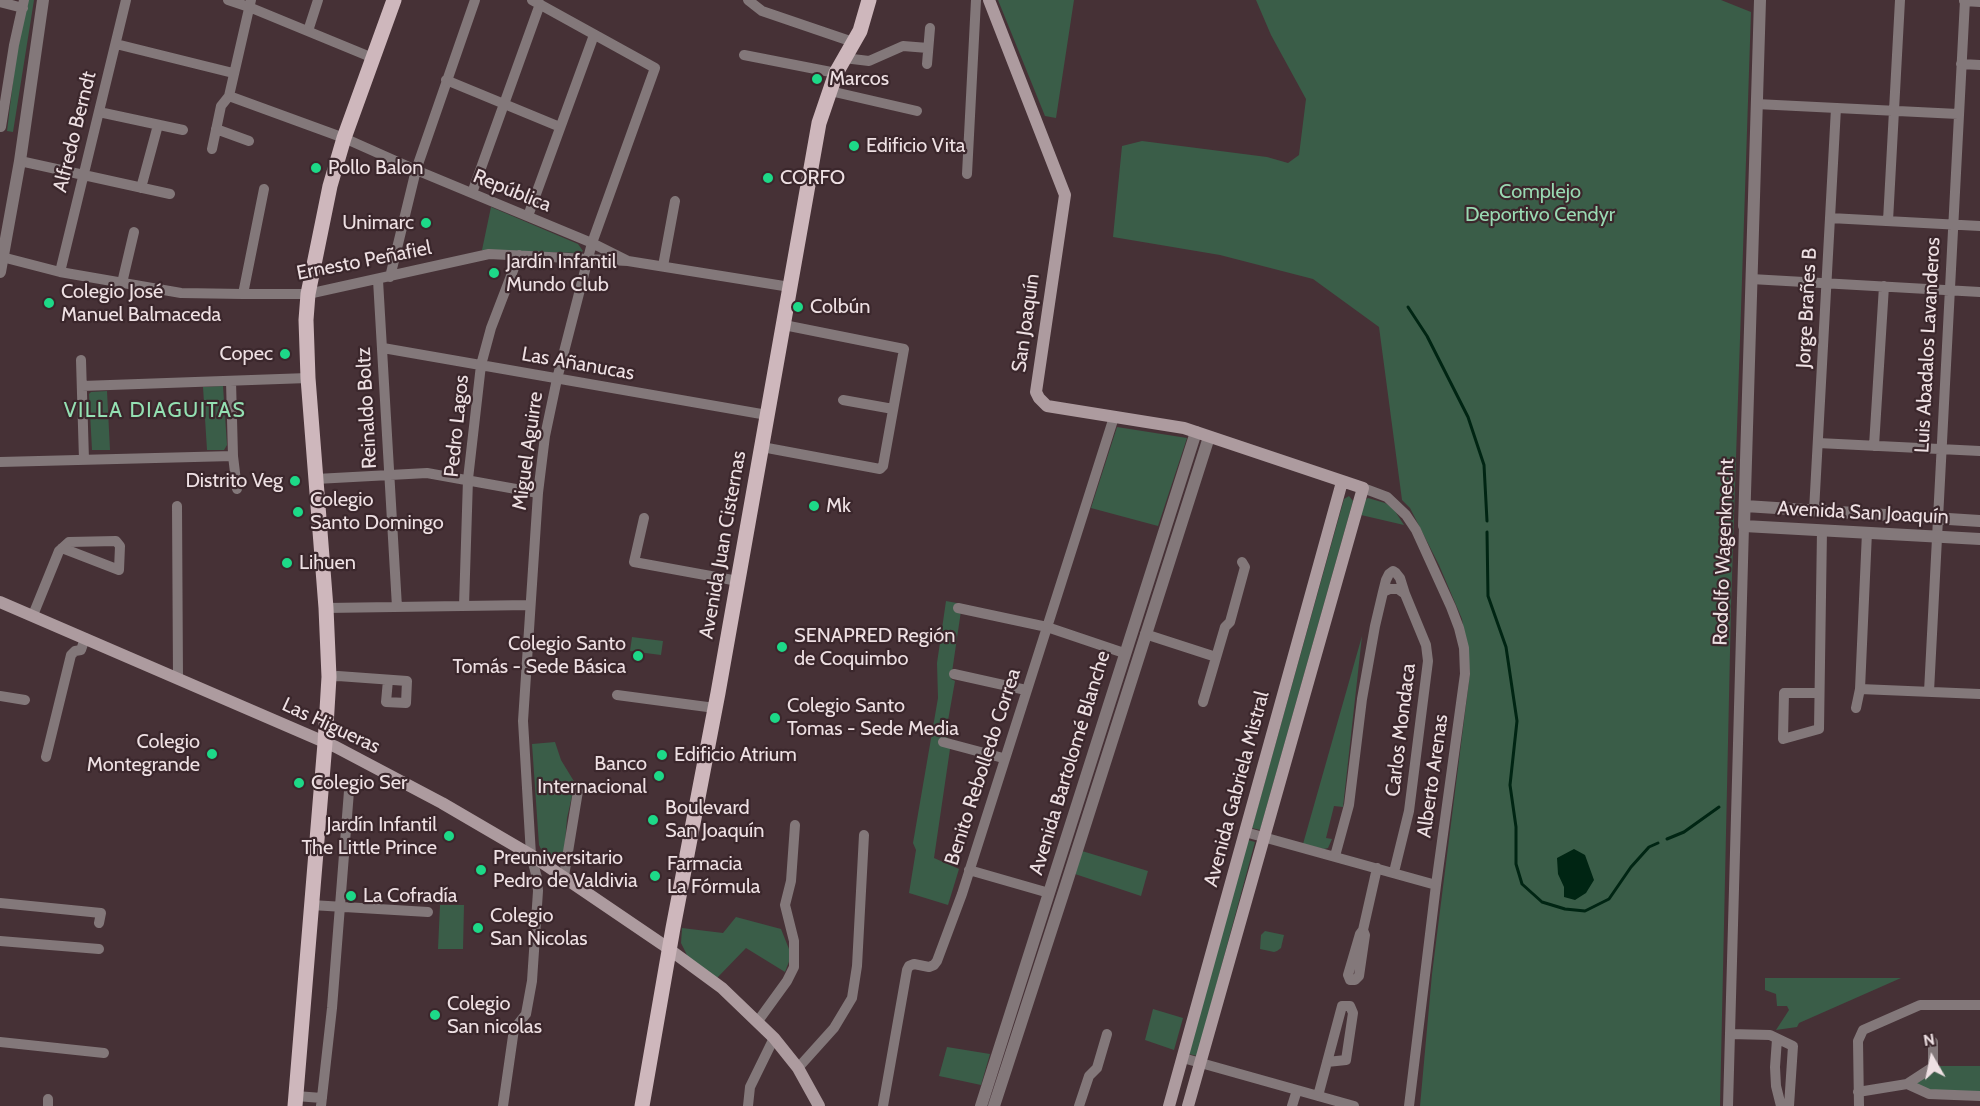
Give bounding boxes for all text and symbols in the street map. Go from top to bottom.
place label: Marcos [829,67,889,91]
street label: Alfredo Berndt [48,69,102,195]
marker: Marcos [810,72,824,86]
place label: Edificio Vita [866,134,965,158]
marker: Edificio Vita [847,139,861,153]
place label: Pollo Balon [328,156,423,180]
marker: Pollo Balon [309,161,323,175]
street label: República [469,164,555,218]
place label: CORFO [780,166,845,190]
marker: CORFO [761,171,775,185]
park label: Complejo Deportivo Cendyr [1465,180,1615,227]
place label: Unimarc [342,211,414,235]
marker: Unimarc [419,216,433,230]
street label: Ernesto Peñafiel [294,236,434,286]
street label: Luis Abadalos Lavanderos [1910,237,1946,453]
street label: Jorge Brañes B [1792,247,1822,369]
place label: Jardín Infantil Mundo Club [506,250,616,297]
marker: Jardín Infantil Mundo Club [487,266,501,280]
street label: San Joaquín [1007,272,1045,374]
place label: Colegio José Manuel Balmaceda [61,280,221,327]
place label: Colbún [810,295,871,319]
marker: Colegio José Manuel Balmaceda [42,296,56,310]
marker: Colbún [791,300,805,314]
place label: Copec [220,342,273,366]
street label: Las Añanucas [520,342,636,386]
marker: Copec [278,347,292,361]
street label: Reinaldo Boltz [352,347,382,469]
street label: Pedro Lagos [440,374,474,478]
street label: Miguel Aguirre [508,390,548,512]
district label: VILLA DIAGUITAS [64,398,246,424]
street label: Avenida Juan Cisternas [695,449,751,641]
street label: Rodolfo Wagenknecht [1709,458,1739,646]
place label: Distrito Veg [185,469,283,493]
marker: Distrito Veg [288,474,302,488]
place label: Colegio Santo Domingo [310,488,444,535]
place label: Mk [826,494,851,518]
street label: Avenida San Joaquín [1777,497,1949,529]
marker: Mk [807,499,821,513]
marker: Colegio Santo Domingo [291,505,305,519]
place label: Lihuen [299,551,356,575]
marker: Lihuen [280,556,294,570]
place label: SENAPRED Región de Coquimbo [794,624,955,671]
place label: Colegio Santo Tomás - Sede Básica [453,632,626,679]
marker: SENAPRED Región de Coquimbo [775,640,789,654]
street label: Avenida Bartolomé Blanche [1024,648,1116,878]
marker: Colegio Santo Tomás - Sede Básica [631,649,645,663]
street label: Carlos Mondaca [1381,662,1421,798]
street label: Benito Rebolledo Correa [940,666,1026,868]
street label: Avenida Gabriela Mistral [1199,688,1275,890]
street label: Las Higueras [278,693,384,759]
place label: Colegio Santo Tomas - Sede Media [787,694,959,741]
marker: Colegio Santo Tomas - Sede Media [768,711,782,725]
street label: Alberto Arenas [1412,713,1454,839]
place label: Colegio Montegrande [87,730,200,777]
place label: Edificio Atrium [674,743,797,767]
marker: Colegio Montegrande [205,747,219,761]
marker: Edificio Atrium [655,748,669,762]
place label: Banco Internacional [537,752,647,799]
marker: Banco Internacional [652,769,666,783]
place label: Colegio Ser [311,771,407,795]
marker: Colegio Ser [292,776,306,790]
place label: Boulevard San Joaquín [665,796,764,843]
place label: Jardín Infantil The Little Prince [302,813,437,860]
marker: Boulevard San Joaquín [646,813,660,827]
marker: Jardín Infantil The Little Prince [442,829,456,843]
place label: Preuniversitario Pedro de Valdivia [493,846,638,893]
place label: Farmacia La Fórmula [667,852,760,899]
marker: Preuniversitario Pedro de Valdivia [474,863,488,877]
marker: Farmacia La Fórmula [648,869,662,883]
place label: La Cofradía [363,884,457,908]
marker: La Cofradía [344,889,358,903]
place label: Colegio San Nicolas [490,904,588,951]
marker: Colegio San Nicolas [471,921,485,935]
place label: Colegio San nicolas [447,992,542,1039]
marker: Colegio San nicolas [428,1008,442,1022]
north arrow [1902,1028,1962,1088]
text: N [1922,1029,1936,1050]

